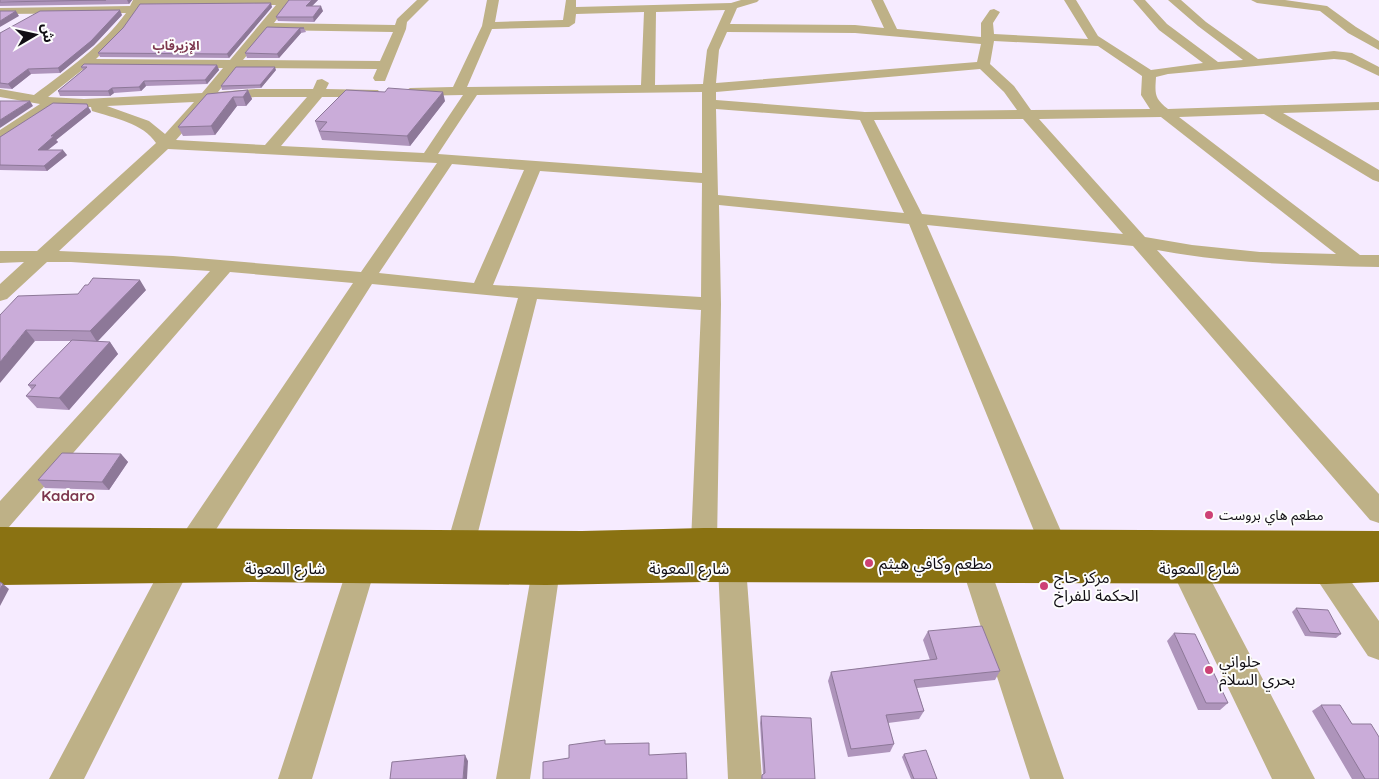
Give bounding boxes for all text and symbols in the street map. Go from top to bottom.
north arrow [10,10,60,60]
text: ش [37,22,58,44]
district label: الإزيرقاب [153,38,199,55]
district label: Kadaro [41,486,95,505]
place label: مطعم هاي بروست [1219,506,1324,526]
marker: مطعم هاي بروست [1203,509,1215,521]
place label: مطعم وكافي هيثم [879,553,992,576]
marker: مطعم وكافي هيثم [863,557,875,569]
street label: شارع المعونة [245,558,325,581]
street label: شارع المعونة [649,558,729,581]
street label: شارع المعونة [1159,558,1239,581]
place label: مركز حاج الحكمة للفراخ [1054,567,1139,608]
marker: مركز حاج الحكمة للفراخ [1038,580,1050,592]
place label: حلواني بحري السلام [1219,651,1295,692]
marker: حلواني بحري السلام [1203,664,1215,676]

